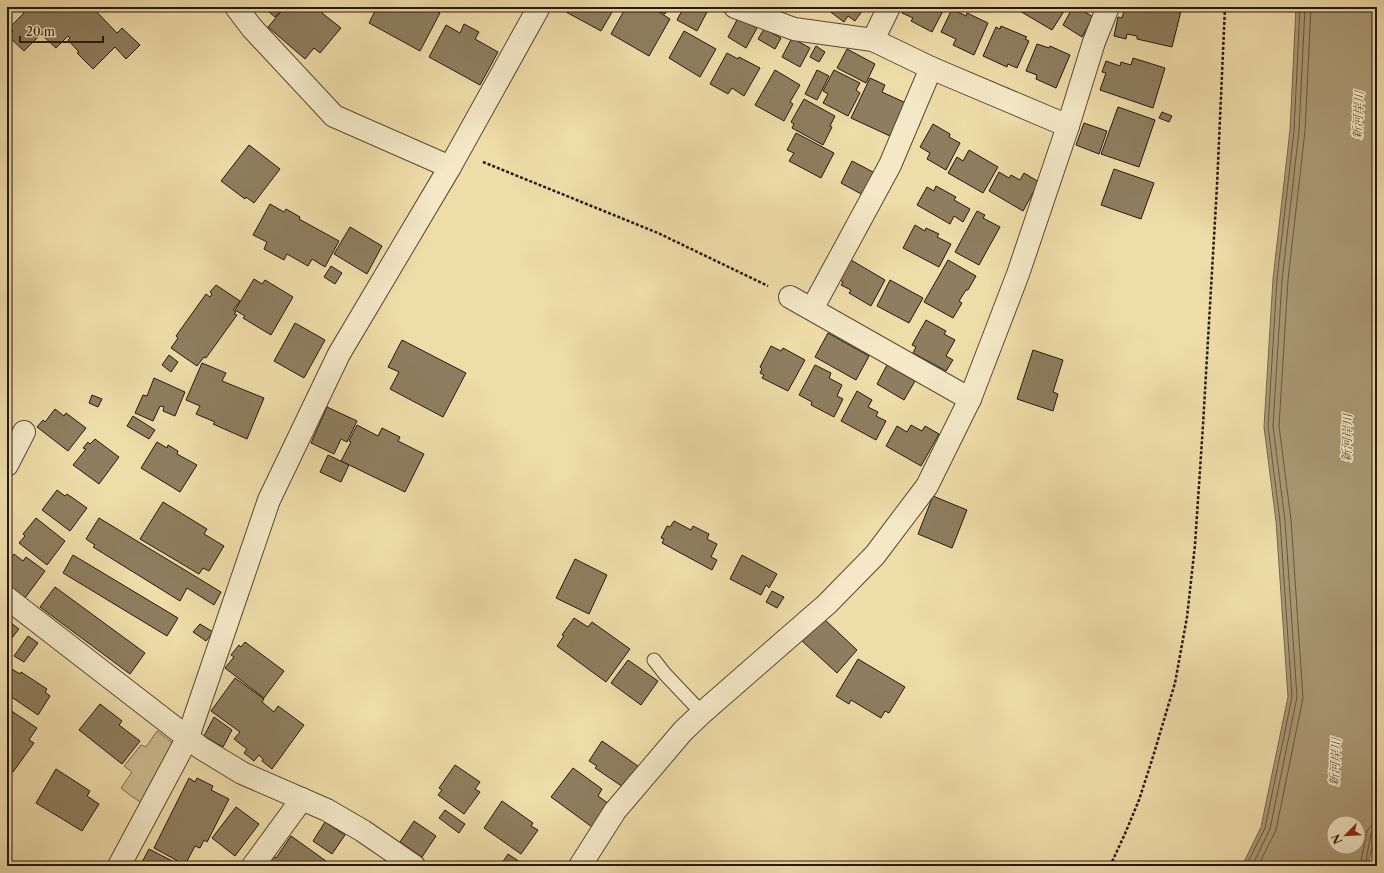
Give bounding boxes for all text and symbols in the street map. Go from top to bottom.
scale bar [20,18,103,44]
text: 20 m [26,24,55,39]
water label: 新河岸川 [1349,89,1367,139]
water label: 新河岸川 [1339,412,1355,462]
water label: 新河岸川 [1326,736,1344,786]
north arrow [1326,815,1366,855]
text: N [1328,831,1345,846]

